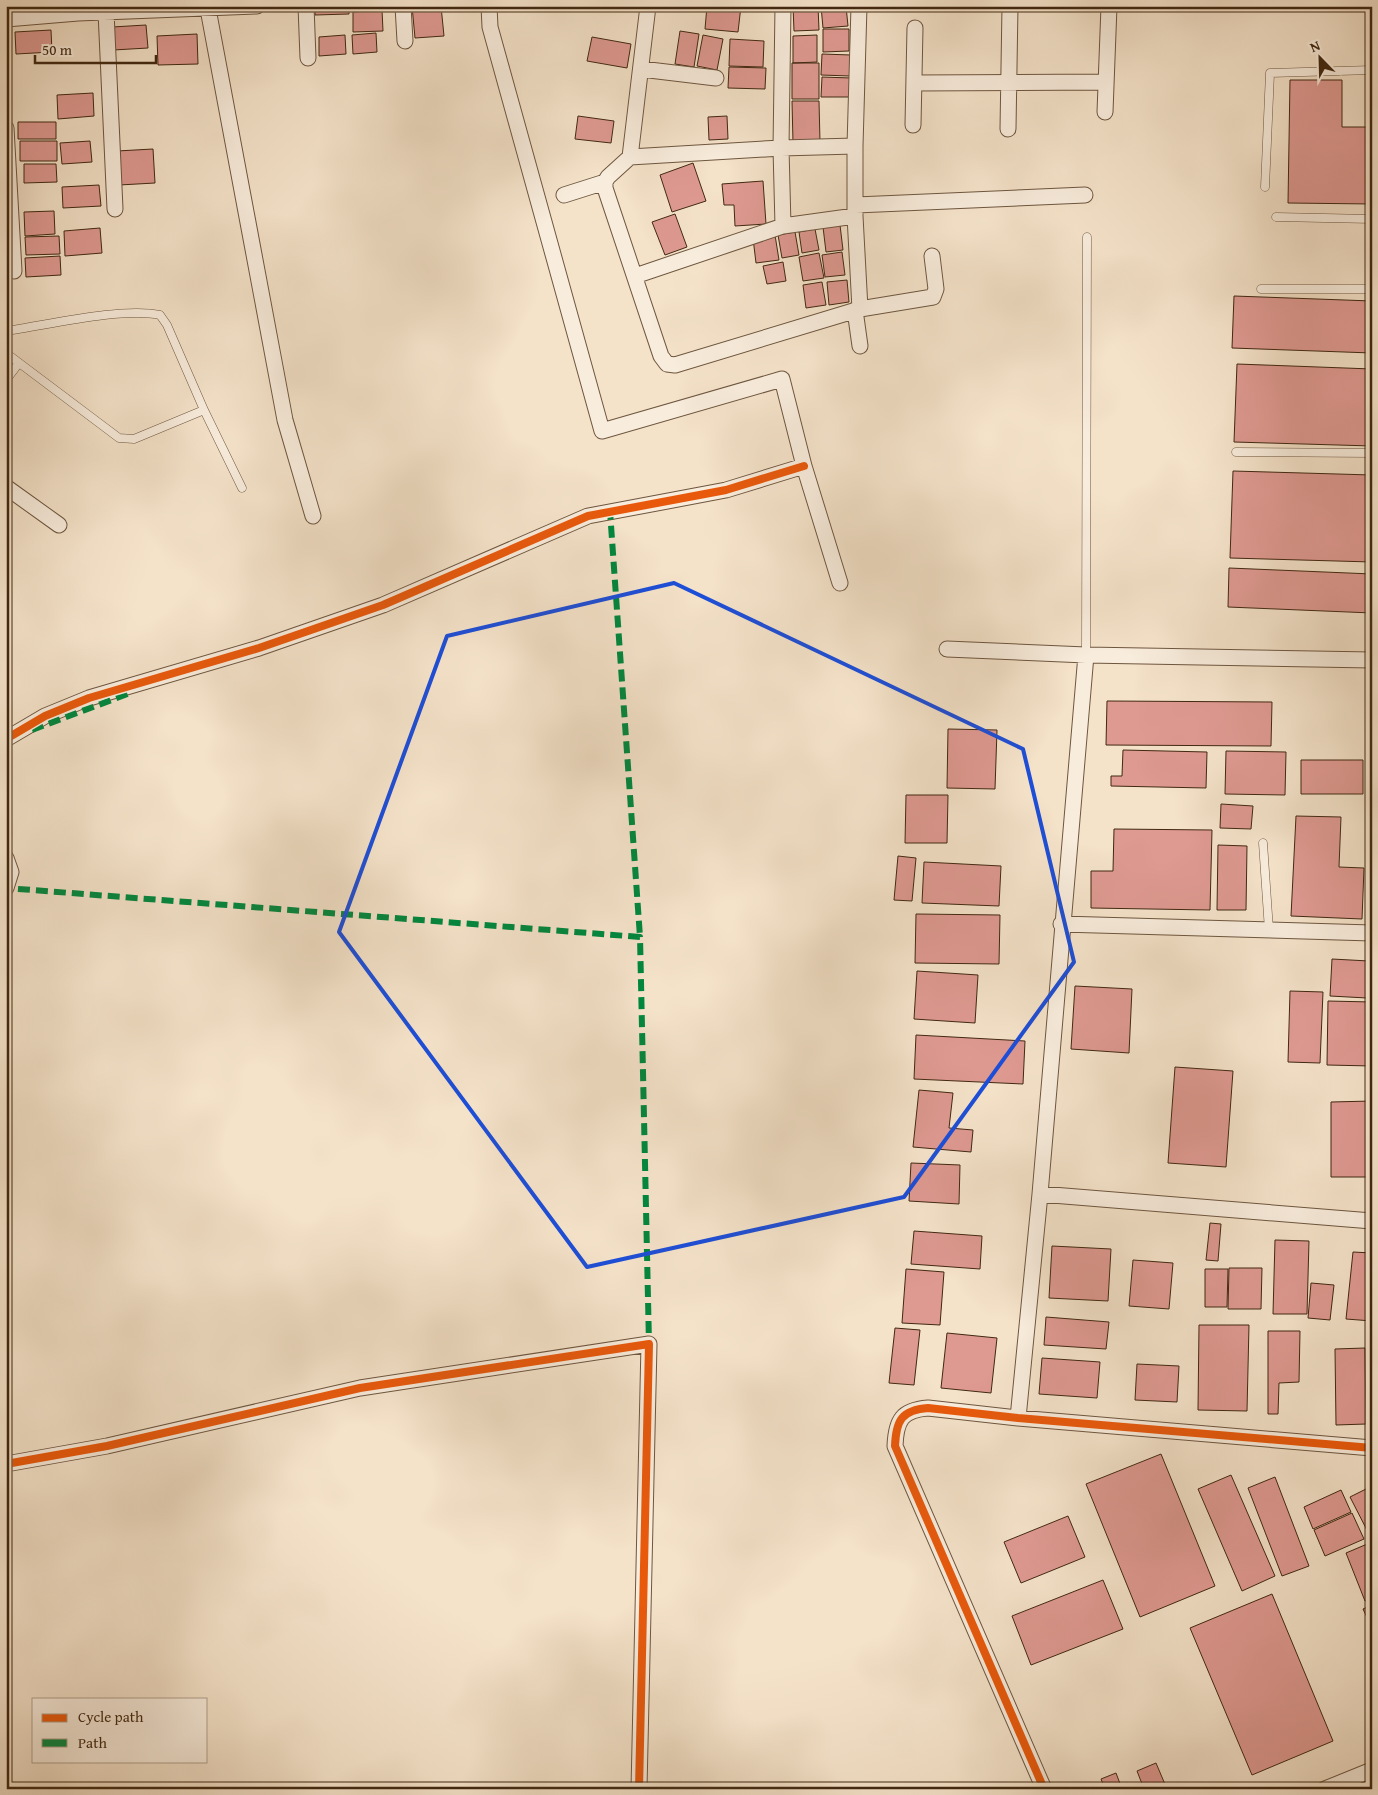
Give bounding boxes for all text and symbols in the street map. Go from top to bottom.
scale bar [35,32,156,64]
north arrow [1296,32,1346,82]
text: N [1307,35,1324,57]
text: 50 m [42,39,73,60]
legend [32,1698,208,1762]
text: Cycle path [78,1706,144,1727]
text: Path [78,1732,107,1753]

